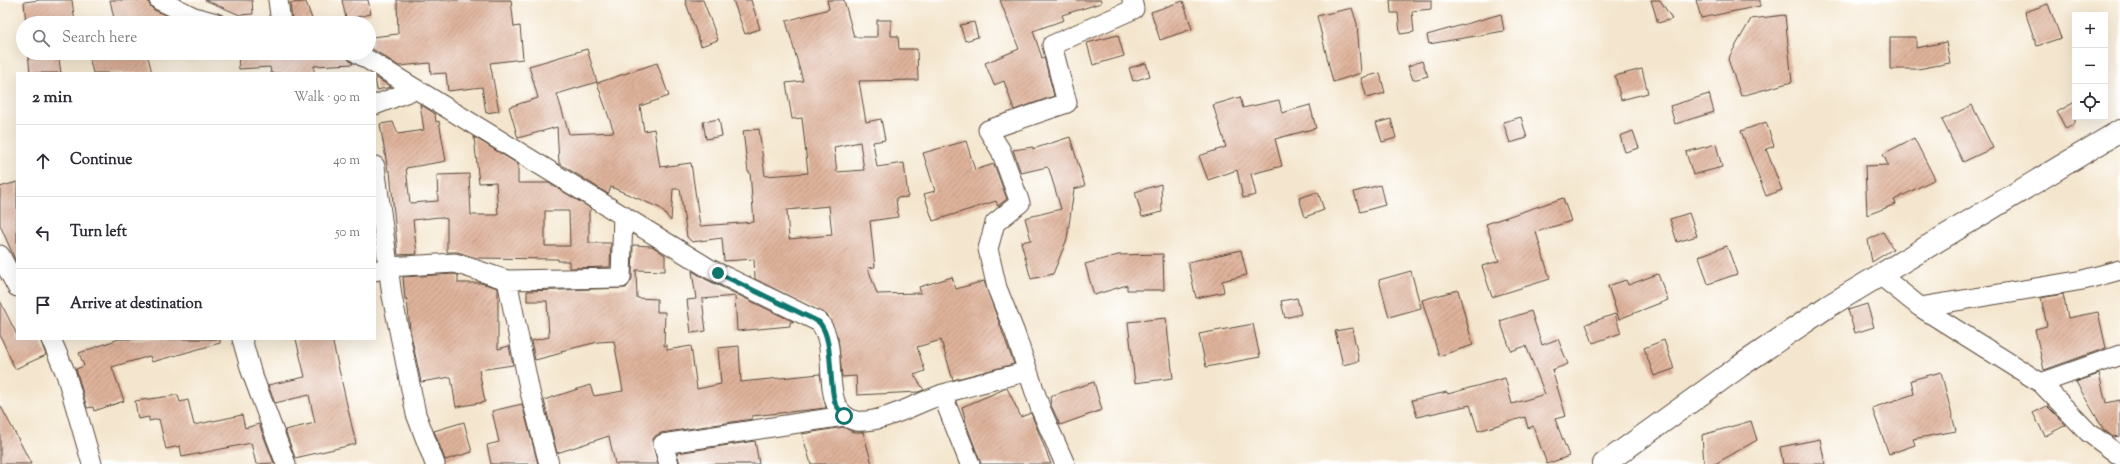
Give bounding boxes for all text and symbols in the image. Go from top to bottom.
map controls [2072,12,2108,120]
button: + [2072,12,2108,48]
search box [16,16,376,60]
icon: search [30,27,52,49]
text: Search here [62,28,137,49]
button: − [2072,48,2108,84]
button: locate [2072,84,2108,120]
text: 2 min [32,86,73,110]
text: Walk · 90 m [294,89,360,107]
icon: ahead [32,150,54,172]
text: Continue [70,150,132,171]
text: 40 m [333,152,360,170]
icon: left [32,222,54,244]
text: Turn left [70,222,127,243]
text: 50 m [335,224,360,242]
route end [709,264,727,282]
icon: arrive [32,294,54,316]
text: Arrive at destination [70,294,203,315]
route start [835,407,853,425]

